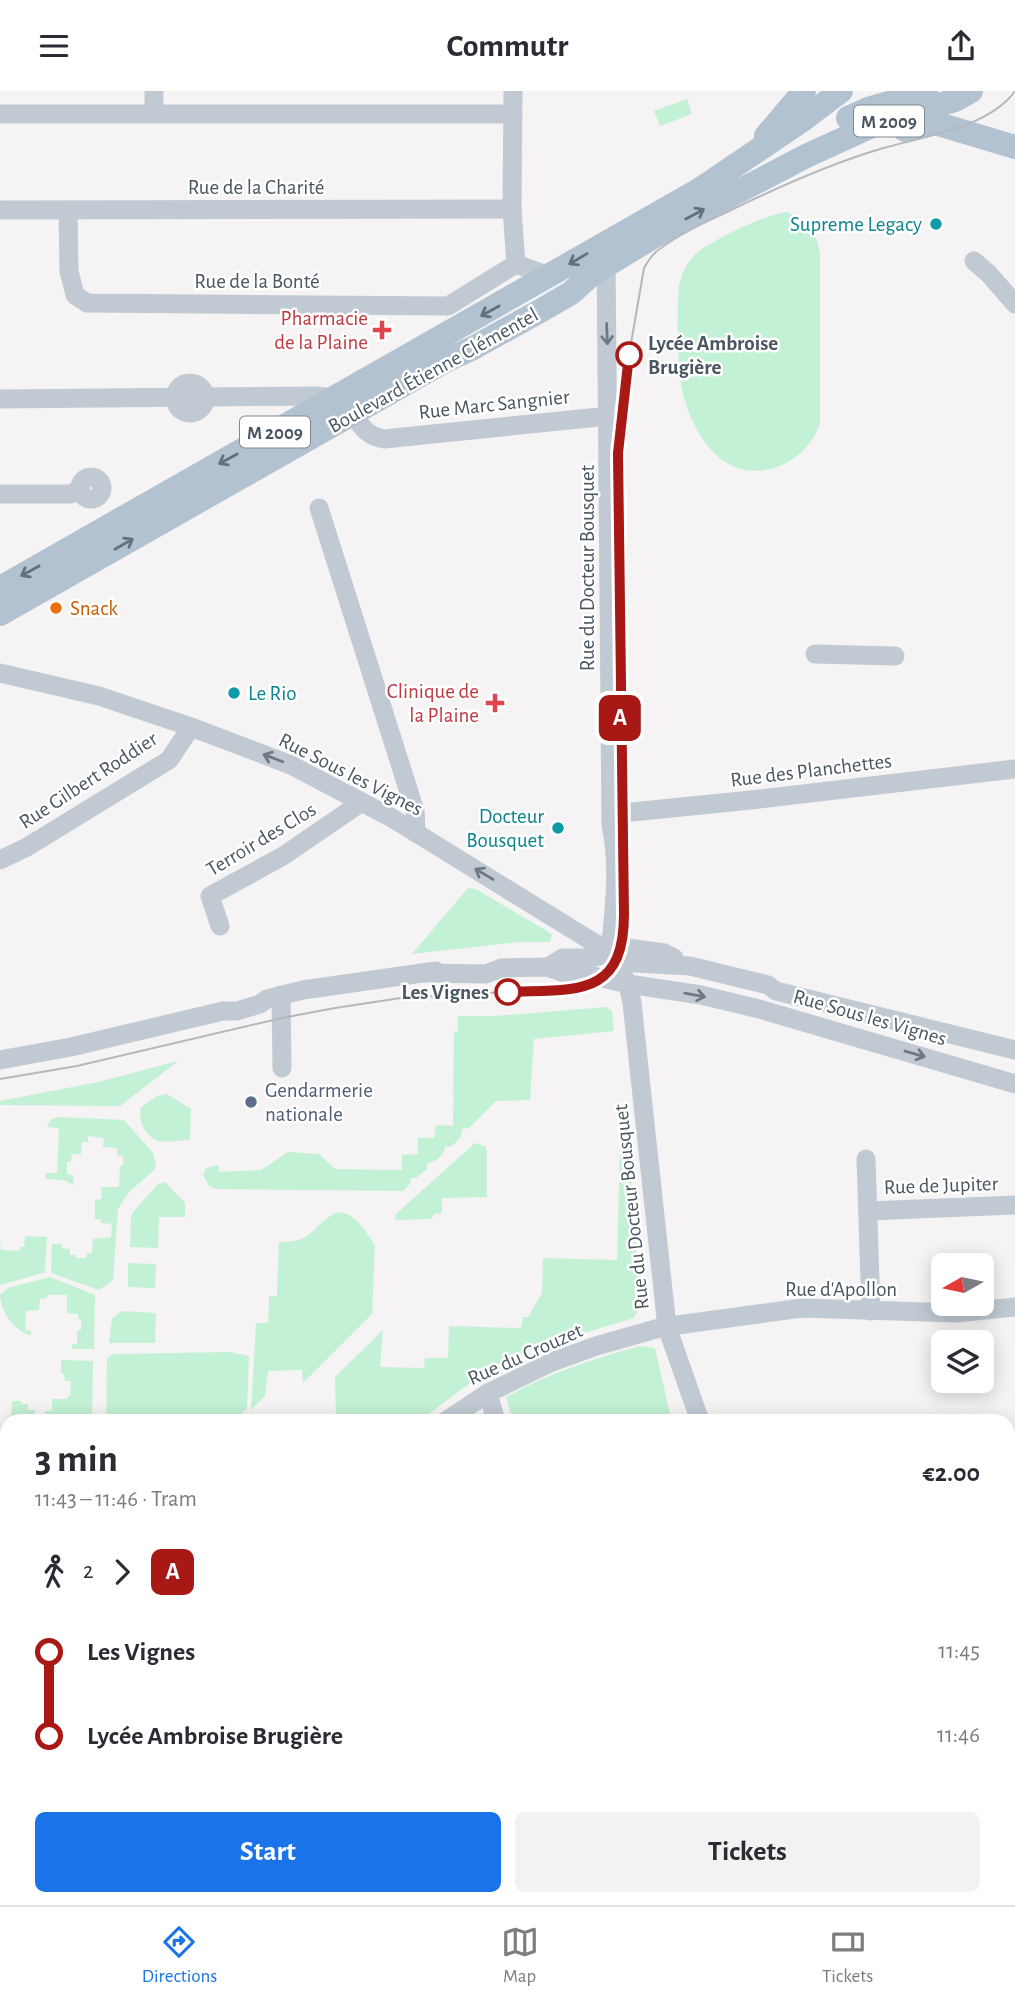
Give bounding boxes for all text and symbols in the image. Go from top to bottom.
icon: menu [35,27,73,65]
icon: share [942,27,980,65]
text: Commutr [447,30,568,62]
road number: M 2009 [854,105,924,137]
street label: Rue de la Charité [188,177,324,198]
one-way arrow [684,207,705,220]
place label: Supreme Legacy [790,214,922,235]
marker: Supreme Legacy [928,216,944,232]
one-way arrow [568,253,589,266]
street label: Rue de la Bonté [194,271,320,292]
street label: Boulevard Étienne Clémentel [324,302,542,437]
one-way arrow [480,305,501,318]
place label: Pharmacie de la Plaine [274,308,368,353]
marker: Pharmacie de la Plaine [374,322,390,338]
one-way arrow [600,322,614,345]
place label: Lycée Ambroise Brugière [648,333,778,378]
marker: Lycée Ambroise Brugière [616,342,642,368]
street label: Rue Marc Sangnier [418,386,571,423]
road number: M 2009 [240,417,310,447]
one-way arrow [218,453,239,466]
street label: Rue du Docteur Bousquet [577,464,598,671]
one-way arrow [113,537,133,551]
one-way arrow [20,565,41,578]
place label: Snack [70,598,118,619]
marker: Snack [48,600,64,616]
place label: Clinique de la Plaine [387,681,479,726]
place label: Le Rio [248,683,297,704]
marker: Le Rio [226,685,242,701]
marker: Clinique de la Plaine [485,693,505,713]
line badge: A [597,695,643,741]
text: A [613,706,627,730]
street label: Rue Gilbert Roddier [16,728,161,833]
street label: Rue Sous les Vignes [275,729,426,820]
street label: Rue des Planchettes [729,750,893,791]
one-way arrow [262,751,284,763]
street label: Terroir des Clos [203,799,320,880]
place label: Docteur Bousquet [466,806,544,851]
marker: Docteur Bousquet [550,820,566,836]
one-way arrow [474,867,494,881]
marker: Les Vignes [495,979,521,1005]
place label: Les Vignes [402,982,489,1003]
street label: Rue Sous les Vignes [791,986,949,1049]
one-way arrow [683,989,706,1002]
one-way arrow [903,1049,925,1062]
place label: Gendarmerie nationale [265,1080,373,1125]
marker: Gendarmerie nationale [243,1094,259,1110]
street label: Rue du Docteur Bousquet [610,1103,653,1311]
street label: Rue de Jupiter [883,1173,999,1198]
north arrow [931,1253,994,1316]
map controls [931,1253,994,1393]
street label: Rue d'Apollon [785,1279,897,1300]
street label: Rue du Crouzet [465,1320,586,1389]
button: layers [931,1330,994,1393]
text: 3 min [35,1441,118,1479]
text: €2.00 [923,1460,980,1486]
text: 11:43 – 11:46 · Tram [35,1488,197,1511]
icon: walk [35,1553,73,1591]
icon: forward [103,1553,141,1591]
text: 2 [83,1560,93,1583]
text: A [165,1560,180,1584]
text: Les Vignes [87,1639,195,1665]
text: 11:45 [938,1640,980,1663]
text: Lycée Ambroise Brugière [87,1723,343,1749]
text: 11:46 [937,1724,980,1747]
button: Start [35,1812,501,1892]
button: Tickets [515,1812,980,1892]
tab: Directions [142,1923,217,1988]
tab: Map [501,1923,539,1988]
tab: Tickets [822,1923,873,1988]

